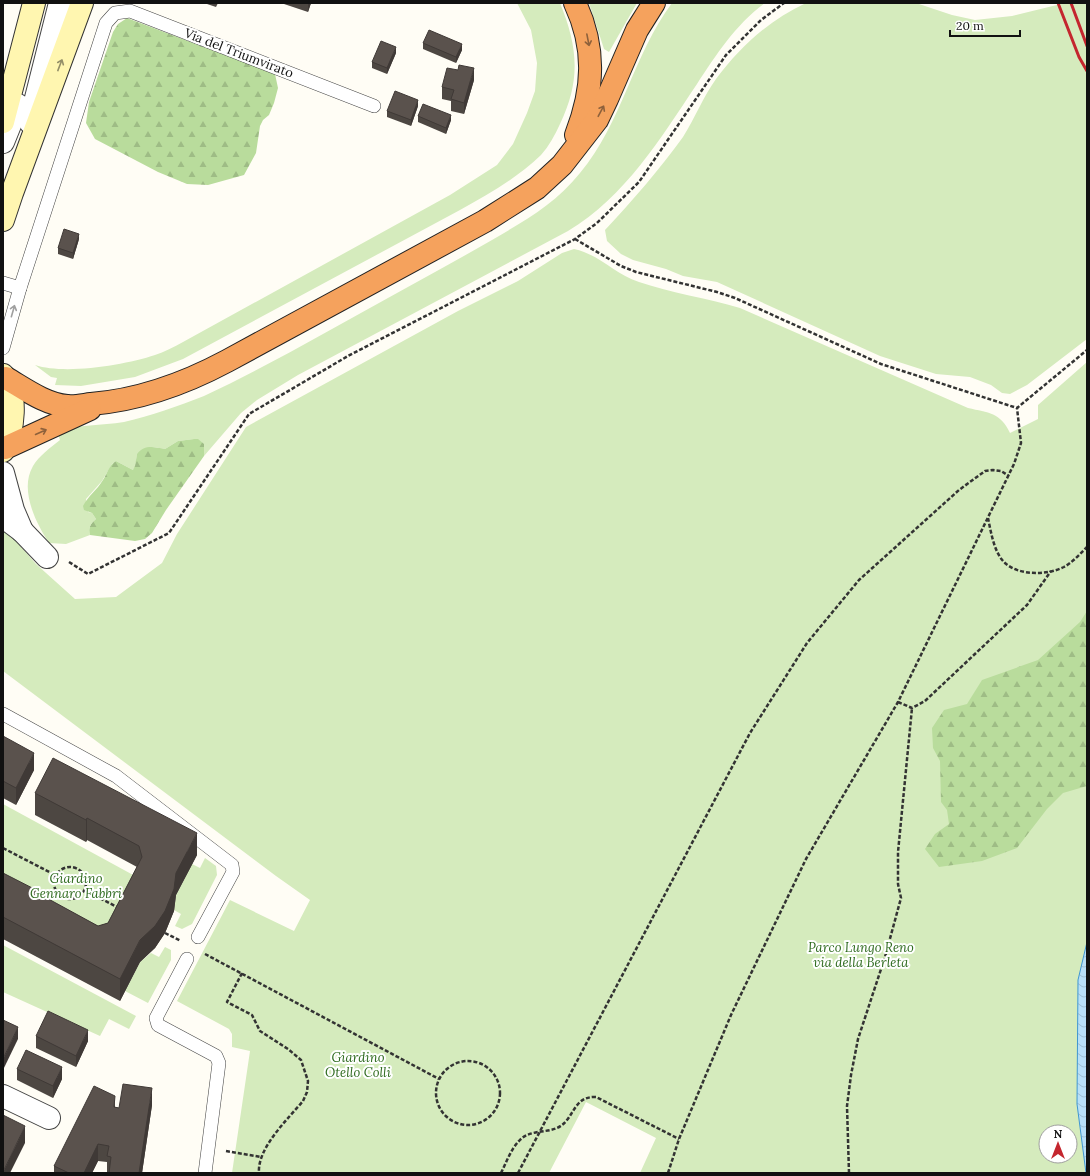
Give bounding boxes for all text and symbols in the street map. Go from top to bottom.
scale bar [950,12,1020,38]
text: 20 m [956,18,984,33]
street label: Via del Triumvirato [181,24,296,82]
one-way arrow [584,33,592,46]
one-way arrow [57,59,65,71]
one-way arrow [598,105,606,117]
one-way arrow [10,304,17,317]
one-way arrow [34,428,46,435]
park label: Giardino Gennaro Fabbri [30,870,123,902]
park label: Parco Lungo Reno via della Berleta [808,939,914,971]
park label: Giardino Otello Colli [325,1049,392,1081]
north arrow [1038,1124,1078,1164]
text: N [1054,1127,1063,1141]

